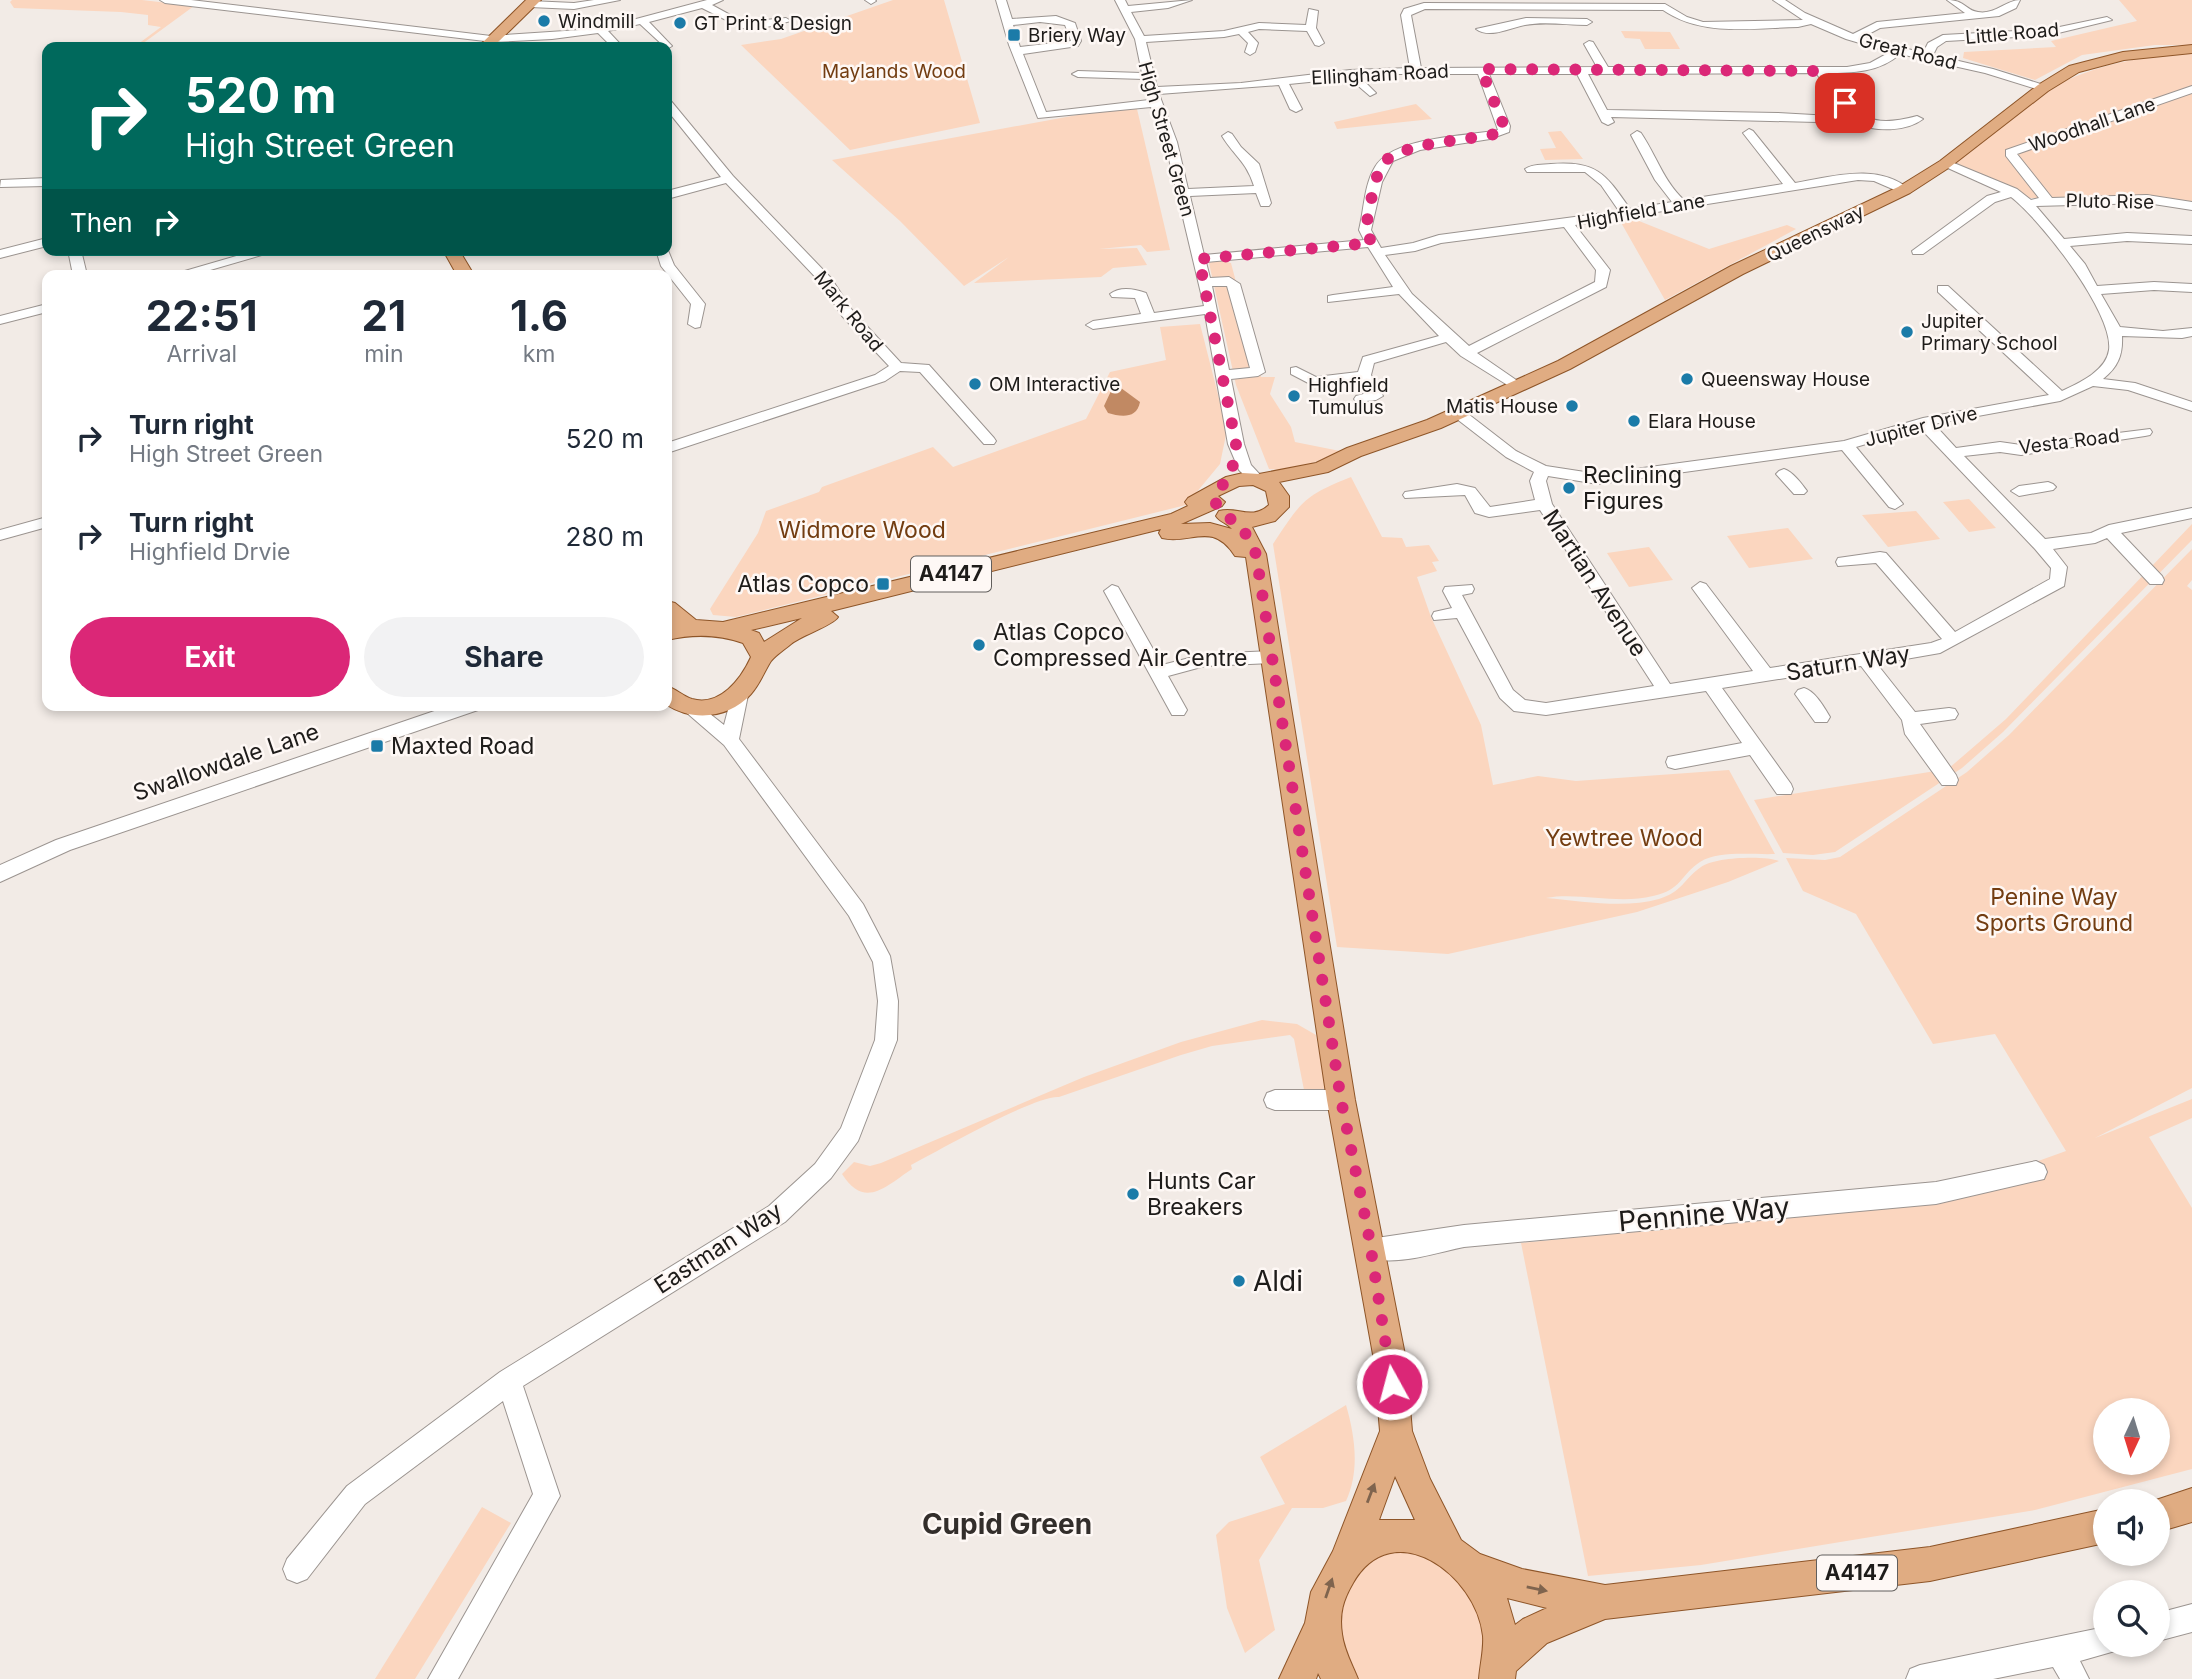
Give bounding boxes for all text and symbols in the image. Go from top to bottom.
place label: Windmill [558,10,635,33]
place label: GT Print & Design [694,12,852,35]
marker: Windmill [536,13,552,29]
marker: GT Print & Design [672,15,688,31]
street label: Little Road [1964,18,2060,49]
place label: Briery Way [1028,24,1126,47]
marker: Briery Way [1006,27,1022,43]
street label: Great Road [1856,28,1959,75]
street label: High Street Green [1133,59,1200,219]
street label: Ellingham Road [1311,59,1449,90]
park label: Maylands Wood [822,60,966,83]
text: 520 m [185,66,337,125]
icon: right [70,70,161,161]
pin [1815,73,1875,133]
icon: arrive [1826,84,1864,122]
street label: Woodhall Lane [2026,92,2158,157]
text: High Street Green [185,126,455,165]
street label: Highfield Lane [1575,189,1707,234]
street label: Pluto Rise [2065,189,2155,214]
street label: Queensway [1763,200,1868,267]
icon: right [147,203,185,241]
text: Then [70,207,133,238]
street label: Mark Road [809,266,888,356]
text: 22:51 [146,290,258,341]
text: 21 [362,290,406,341]
text: 1.6 [510,290,568,341]
place label: Jupiter Primary School [1921,310,2058,355]
marker: Jupiter Primary School [1899,324,1915,340]
text: Arrival [166,340,237,368]
text: min [364,340,403,368]
text: km [523,340,555,368]
place label: Queensway House [1701,368,1870,391]
marker: Queensway House [1679,371,1695,387]
place label: OM Interactive [989,373,1120,396]
place label: Highfield Tumulus [1308,374,1389,419]
marker: OM Interactive [967,376,983,392]
marker: Highfield Tumulus [1286,388,1302,404]
place label: Matis House [1446,395,1558,418]
marker: Matis House [1564,398,1580,414]
street label: Jupiter Drive [1863,401,1980,452]
text: Turn right [129,409,254,440]
place label: Elara House [1648,410,1756,433]
marker: Elara House [1626,413,1642,429]
icon: right [70,419,108,457]
text: 520 m [566,423,644,454]
street label: Vesta Road [2017,424,2121,459]
text: High Street Green [129,440,323,468]
place label: Reclining Figures [1583,461,1682,515]
marker: Reclining Figures [1561,480,1577,496]
street label: Martian Avenue [1537,504,1653,662]
text: Turn right [129,507,254,538]
park label: Widmore Wood [778,516,946,544]
icon: right [70,517,108,555]
text: 280 m [566,521,644,552]
text: Highfield Drvie [129,538,291,566]
road number: A4147 [911,556,991,592]
place label: Atlas Copco [737,570,869,598]
marker: Atlas Copco [875,576,891,592]
button: Exit [70,617,350,697]
button: Share [364,617,644,697]
place label: Atlas Copco Compressed Air Centre [993,618,1247,672]
marker: Atlas Copco Compressed Air Centre [971,637,987,653]
street label: Saturn Way [1784,639,1912,687]
street label: Swallowdale Lane [129,717,323,807]
place label: Maxted Road [391,732,534,760]
marker: Maxted Road [369,738,385,754]
park label: Yewtree Wood [1545,824,1703,852]
park label: Penine Way Sports Ground [1975,883,2133,937]
place label: Hunts Car Breakers [1147,1167,1256,1221]
marker: Hunts Car Breakers [1125,1186,1141,1202]
street label: Pennine Way [1617,1190,1791,1238]
street label: Eastman Way [649,1196,787,1300]
place label: Aldi [1253,1264,1303,1298]
marker: Aldi [1231,1273,1247,1289]
position arrow [1355,1347,1429,1421]
north arrow [2093,1398,2170,1475]
map controls [2093,1398,2170,1657]
one-way arrow [1366,1483,1377,1504]
button: sound [2093,1489,2170,1566]
district label: Cupid Green [922,1507,1092,1541]
road number: A4147 [1817,1556,1897,1590]
one-way arrow [1324,1578,1335,1599]
button: search [2093,1580,2170,1657]
one-way arrow [1526,1583,1548,1594]

